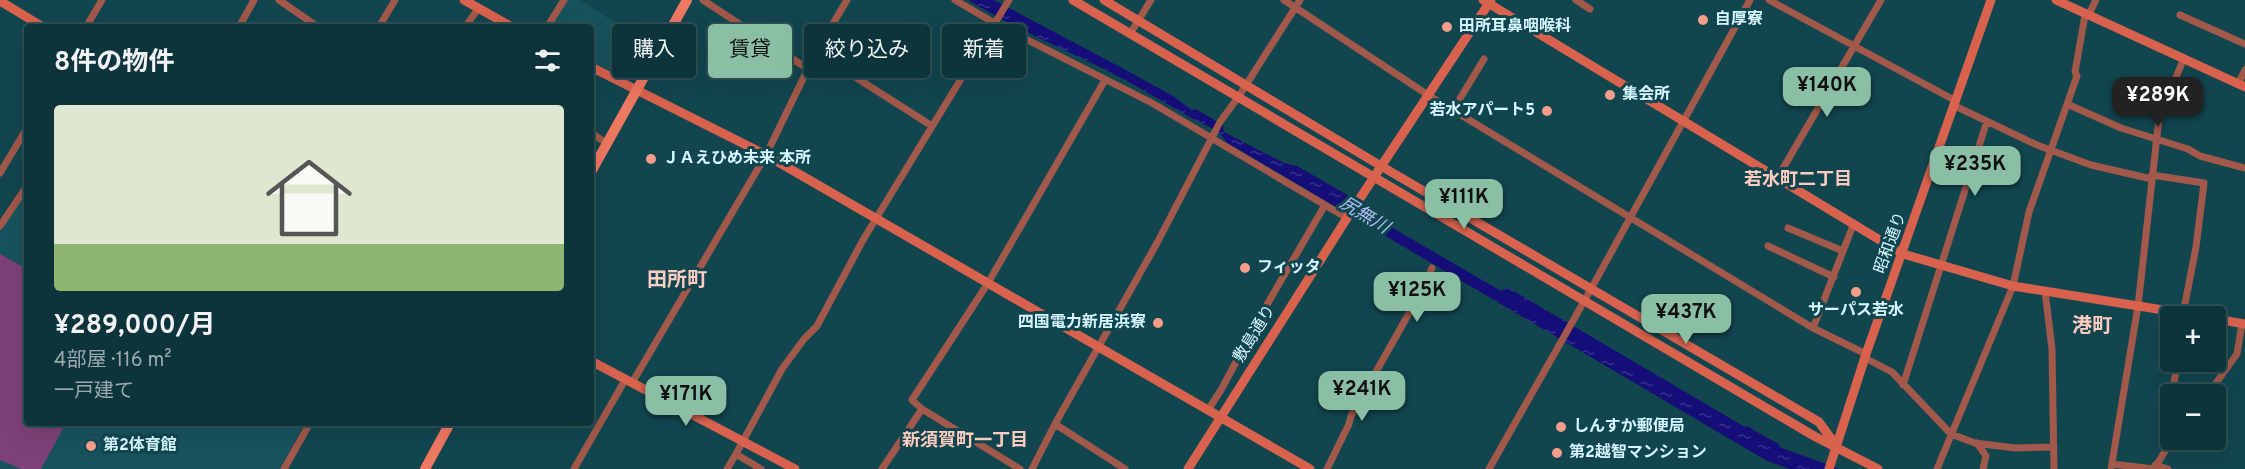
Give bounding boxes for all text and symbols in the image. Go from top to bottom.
place label: 自厚寮 [1715,10,1763,30]
marker: 自厚寮 [1696,13,1710,27]
place label: 田所耳鼻咽喉科 [1459,17,1571,37]
marker: 田所耳鼻咽喉科 [1440,20,1454,34]
chip: 購入 [612,24,696,78]
chip: 賃貸 [708,24,792,78]
chip: 絞り込み [804,24,930,78]
chip: 新着 [942,24,1026,78]
icon: filters [531,44,564,77]
text: 8件の物件 [54,47,174,80]
pin: ¥140K [1785,67,1869,118]
text: ¥140K [1797,73,1857,99]
pin: ¥289K [2116,77,2200,128]
text: ¥289K [2126,83,2190,109]
place label: 集会所 [1622,85,1670,105]
marker: 集会所 [1603,88,1617,102]
place label: 若水アパート5 [1430,101,1535,121]
marker: 若水アパート5 [1540,104,1554,118]
icon: home [255,144,363,252]
pin: ¥235K [1933,146,2017,197]
place label: ＪＡえひめ未来 本所 [663,149,811,169]
marker: ＪＡえひめ未来 本所 [644,152,658,166]
text: ¥235K [1944,152,2006,178]
district label: 若水町二丁目 [1744,169,1852,192]
pin: ¥111K [1422,179,1506,230]
text: ¥111K [1439,185,1489,211]
water label: 尻無川 [1335,192,1395,241]
street label: 昭和通り [1871,210,1911,276]
place label: フィッタ [1257,258,1321,278]
marker: フィッタ [1238,261,1252,275]
district label: 田所町 [647,268,707,294]
pin: ¥125K [1375,272,1459,323]
text: ¥125K [1388,278,1446,304]
marker: サーパス若水 [1849,285,1863,299]
pin: ¥437K [1644,294,1728,345]
text: ¥437K [1655,300,1717,326]
place label: サーパス若水 [1808,301,1904,321]
street label: 敷島通り [1230,302,1280,366]
map controls [2160,306,2226,450]
button: + [2160,306,2226,372]
text: ¥289,000/月 [54,310,216,343]
place label: 四国電力新居浜寮 [1018,313,1146,333]
district label: 港町 [2072,314,2112,340]
marker: 四国電力新居浜寮 [1151,316,1165,330]
text: 4部屋 · 116 m² [54,348,172,374]
pin: ¥241K [1320,371,1404,422]
pin: ¥171K [644,376,728,427]
text: ¥241K [1332,377,1392,403]
text: 一戸建て [54,379,134,405]
text: ¥171K [659,382,713,408]
button: − [2160,384,2226,450]
place label: しんすか郵便局 [1573,417,1685,437]
marker: しんすか郵便局 [1554,420,1568,434]
district label: 新須賀町一丁目 [902,430,1028,453]
place label: 第2体育館 [103,436,177,456]
marker: 第2体育館 [84,439,98,453]
place label: 第2越智マンション [1569,442,1707,463]
marker: 第2越智マンション [1550,446,1564,460]

